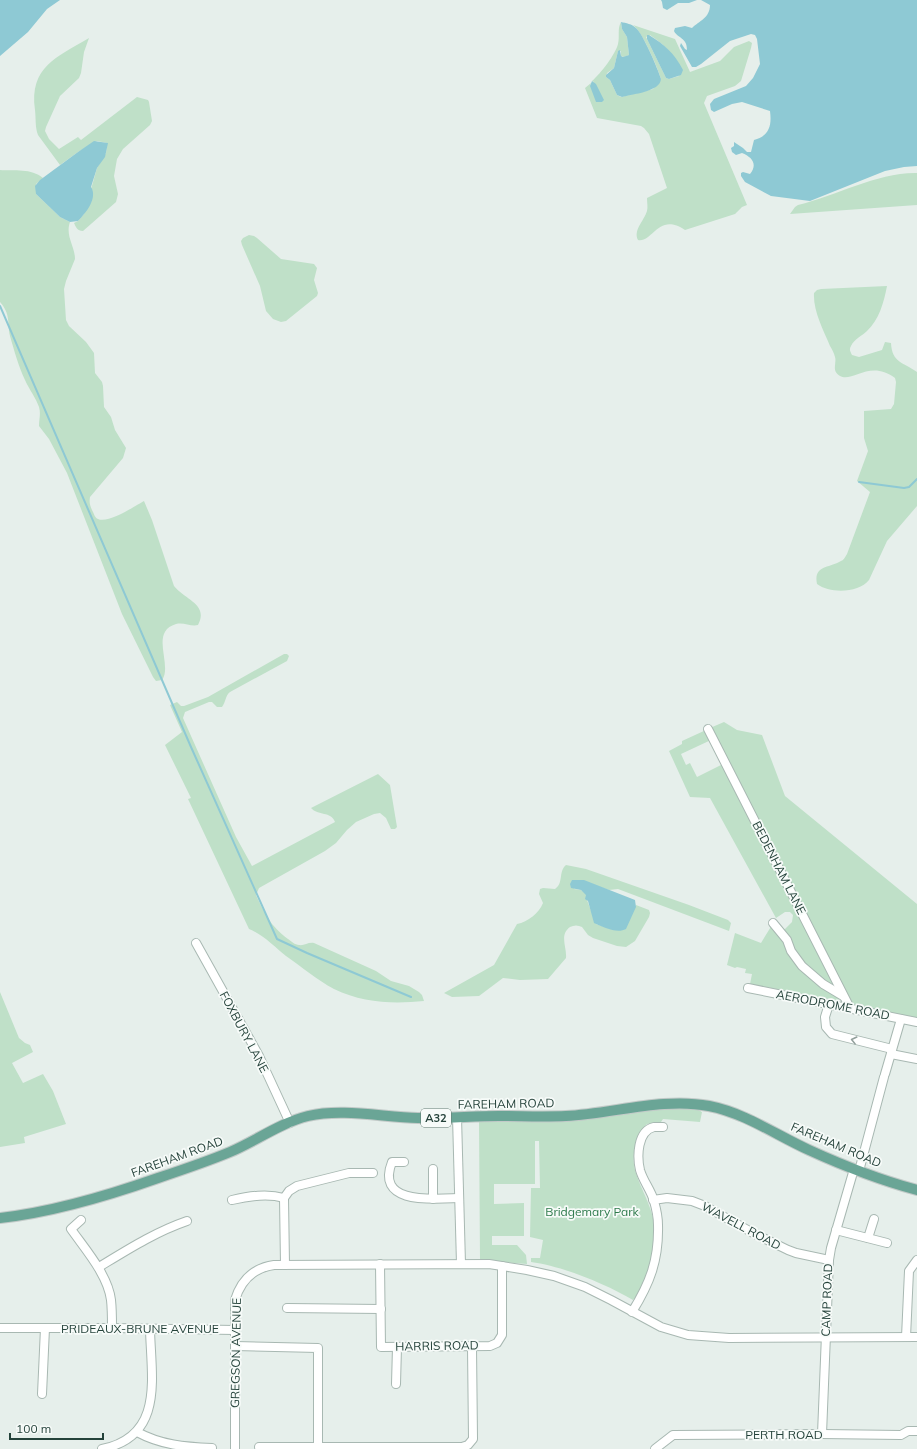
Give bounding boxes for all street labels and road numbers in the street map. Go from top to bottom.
street label: BEDENHAM LANE [749,819,809,917]
street label: AERODROME ROAD [775,986,891,1023]
street label: FOXBURY LANE [217,989,272,1075]
street label: FAREHAM ROAD [457,1095,555,1112]
road number: A32 [421,1109,451,1127]
street label: FAREHAM ROAD [789,1119,884,1170]
street label: FAREHAM ROAD [129,1133,225,1180]
street label: WAVELL ROAD [699,1198,783,1253]
street label: CAMP ROAD [818,1263,835,1337]
street label: GREGSON AVENUE [227,1298,244,1408]
street label: PRIDEAUX-BRUNE AVENUE [61,1321,219,1336]
street label: HARRIS ROAD [395,1337,479,1354]
street label: PERTH ROAD [745,1427,823,1442]

